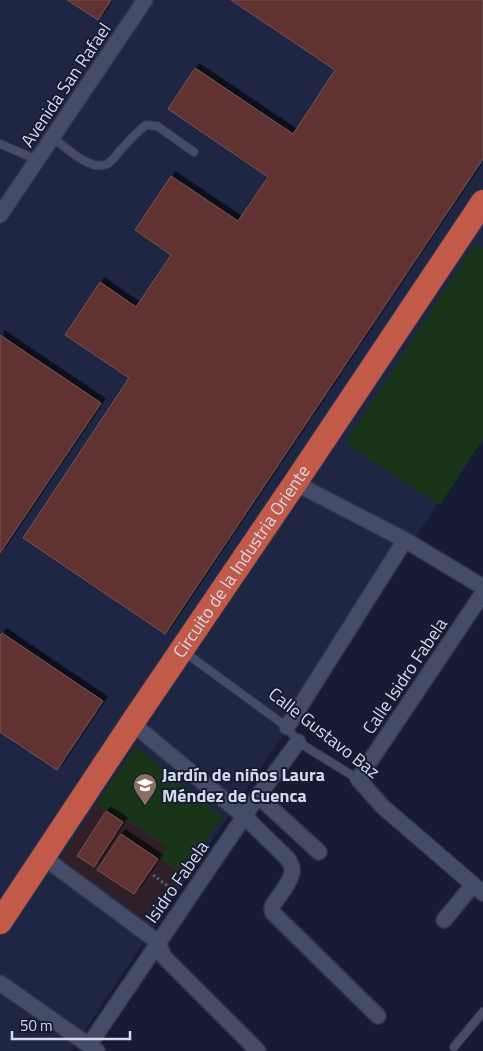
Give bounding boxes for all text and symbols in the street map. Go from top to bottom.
street label: Avenida San Rafael [14,17,117,152]
street label: Circuito de la Industria Oriente [166,459,316,663]
street label: Calle Isidro Fabela [355,612,454,739]
street label: Calle Gustavo Baz [263,681,386,785]
place label: Jardín de niños Laura Méndez de Cuenca [162,761,325,809]
school or university icon: Jardín de niños Laura Méndez de Cuenca [132,772,158,806]
street label: Isidro Fabela [138,835,215,929]
scale bar [12,1008,130,1040]
text: 50 m [20,1014,53,1037]

